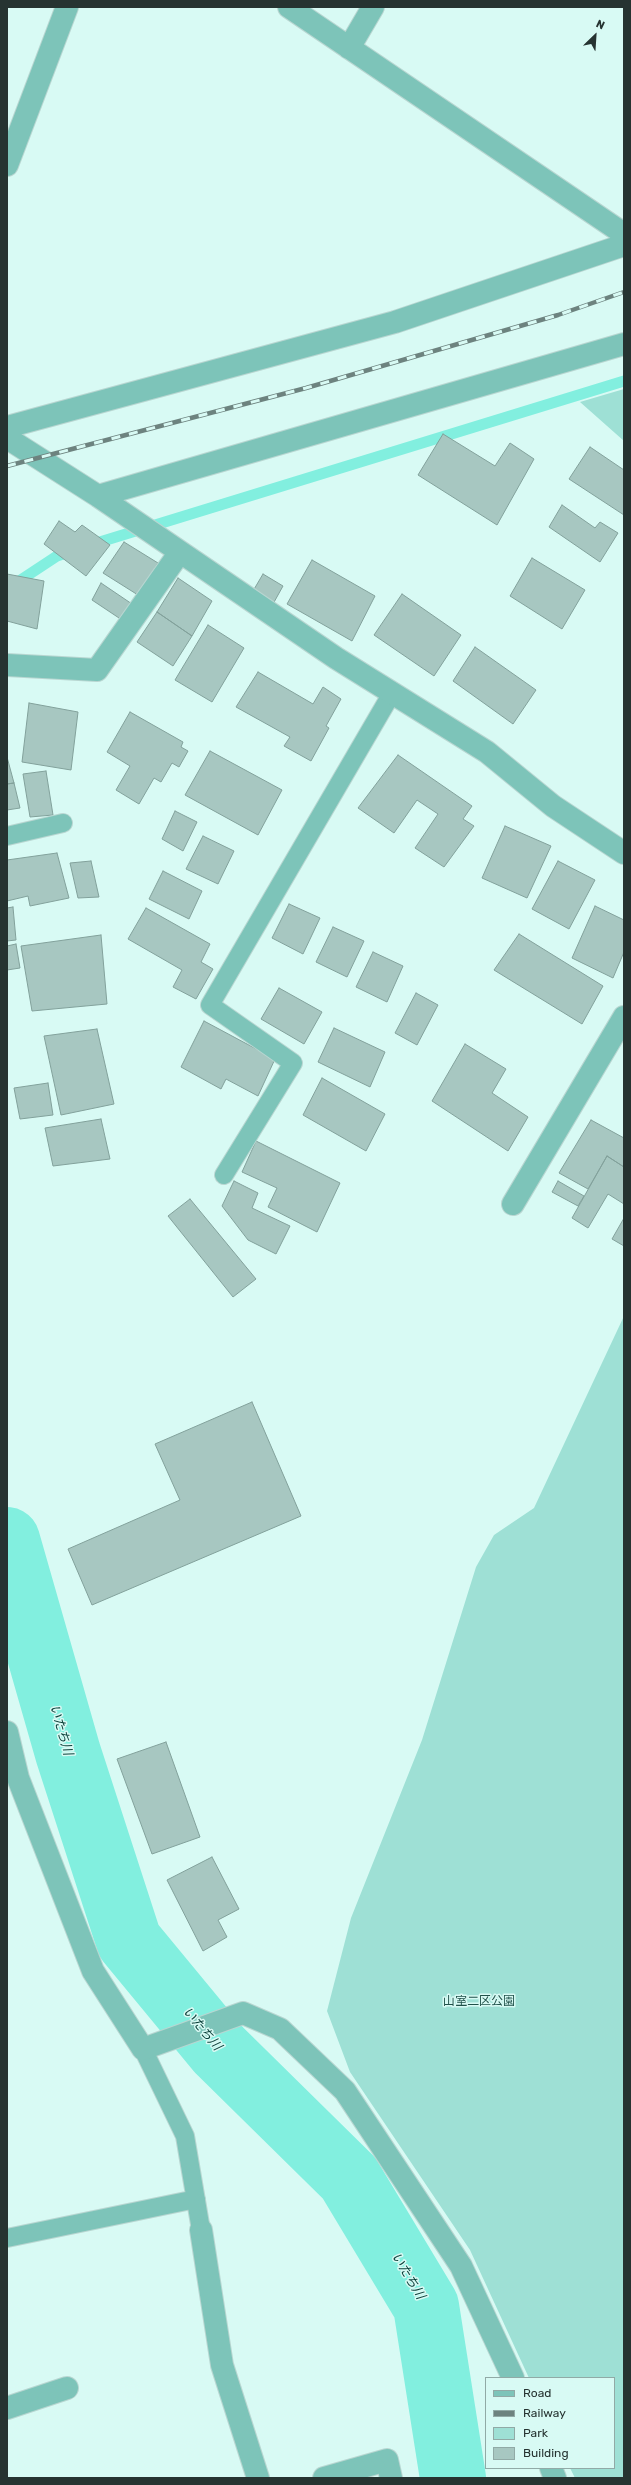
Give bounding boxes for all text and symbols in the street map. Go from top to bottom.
north arrow [575,16,615,56]
text: N [594,17,607,32]
water label: いたち川 [46,1703,76,1757]
park label: 山室二区公園 [443,1995,515,2009]
water label: いたち川 [179,2004,225,2054]
water label: いたち川 [388,2250,428,2302]
legend [485,2377,615,2469]
text: Road [523,2386,551,2400]
text: Railway [523,2406,566,2420]
text: Park [523,2426,548,2440]
text: Building [523,2446,569,2460]

